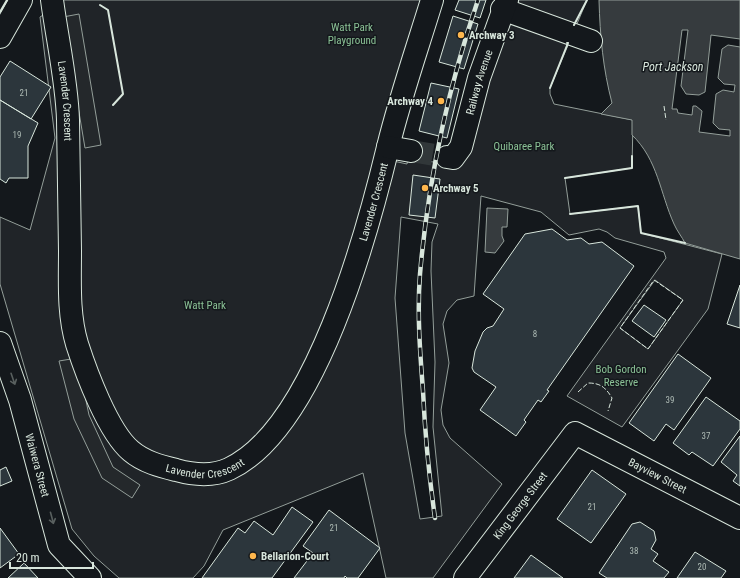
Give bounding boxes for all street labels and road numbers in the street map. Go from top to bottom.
street label: Railway Avenue [463,48,495,116]
street label: Lavender Crescent [55,60,75,141]
street label: Lavender Crescent [357,162,390,242]
street label: Waiwera Street [23,432,52,498]
street label: Bayview Street [626,455,689,496]
street label: Lavender Crescent [164,456,247,481]
street label: King George Street [490,469,550,542]

